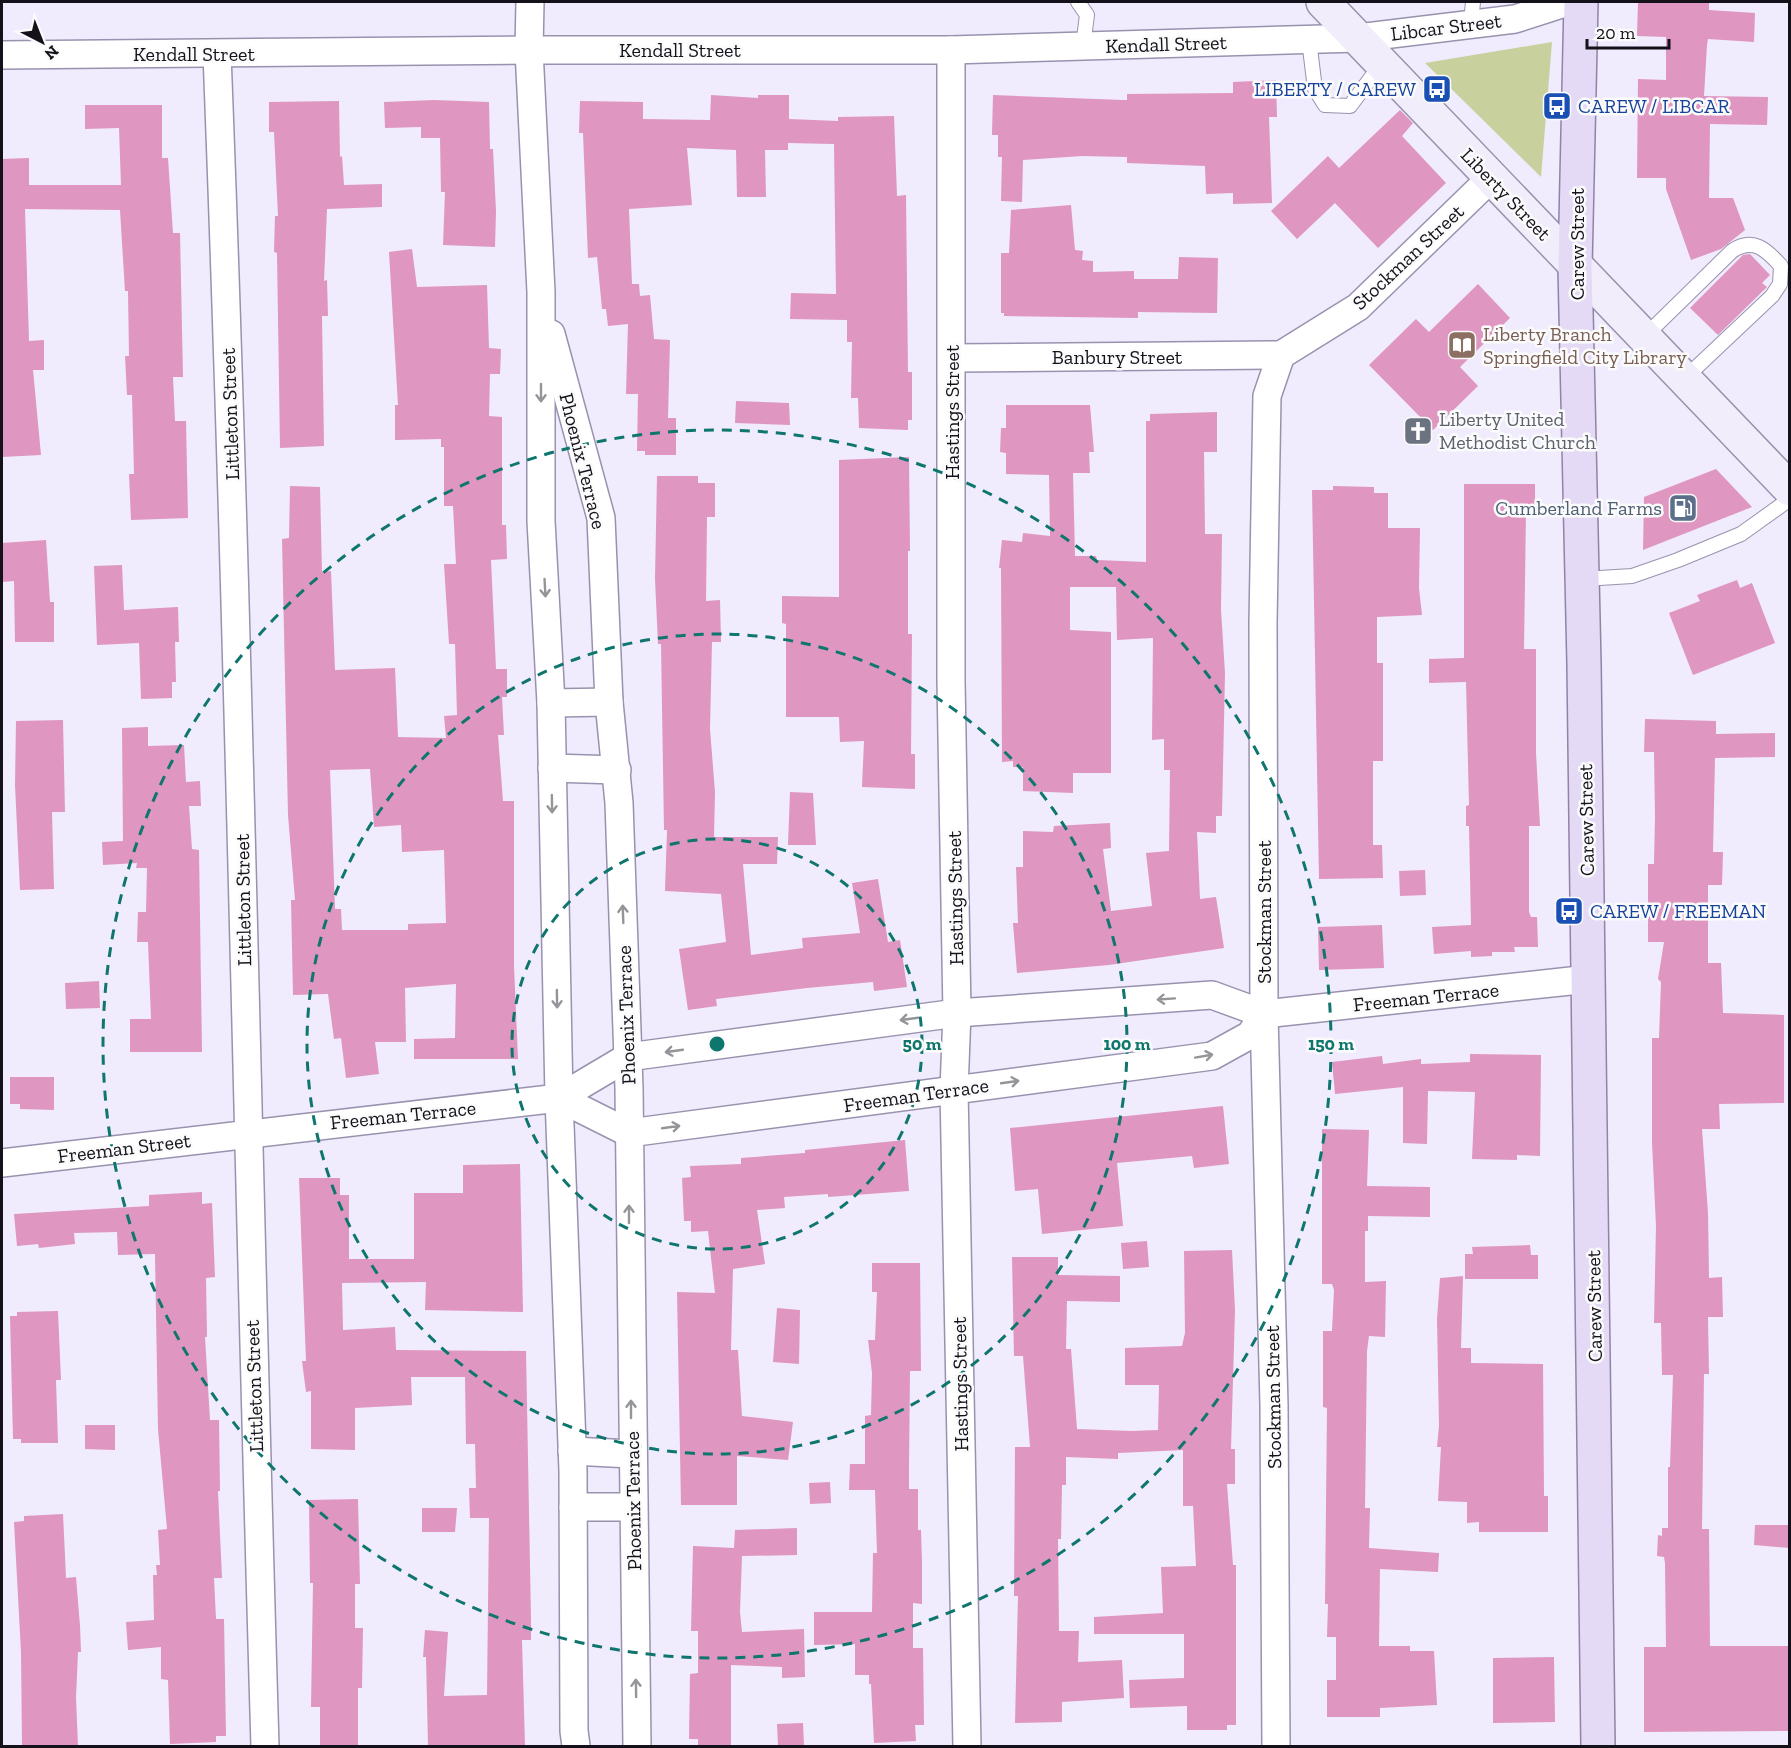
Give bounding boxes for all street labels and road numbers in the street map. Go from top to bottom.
street label: Libcar Street [1389,8,1503,46]
street label: Kendall Street [1105,30,1228,58]
street label: Kendall Street [619,38,741,62]
street label: Kendall Street [133,42,255,66]
street label: Liberty Street [1456,143,1556,246]
street label: Carew Street [1565,187,1589,300]
street label: Stockman Street [1347,199,1469,315]
street label: Hastings Street [940,344,964,479]
street label: Banbury Street [1052,345,1183,369]
street label: Littleton Street [216,347,244,481]
street label: Phoenix Terrace [554,390,612,532]
street label: Carew Street [1573,763,1599,876]
street label: Hastings Street [942,830,968,966]
street label: Littleton Street [230,833,256,966]
street label: Stockman Street [1252,840,1276,984]
street label: Phoenix Terrace [612,945,640,1085]
street label: Freeman Terrace [1352,977,1500,1017]
street label: Freeman Terrace [842,1073,990,1117]
street label: Freeman Terrace [329,1095,477,1135]
street label: Freeman Street [56,1128,193,1168]
street label: Carew Street [1581,1249,1607,1362]
street label: Hastings Street [947,1316,973,1452]
street label: Littleton Street [240,1319,268,1453]
street label: Stockman Street [1260,1324,1286,1469]
street label: Phoenix Terrace [620,1431,646,1571]

